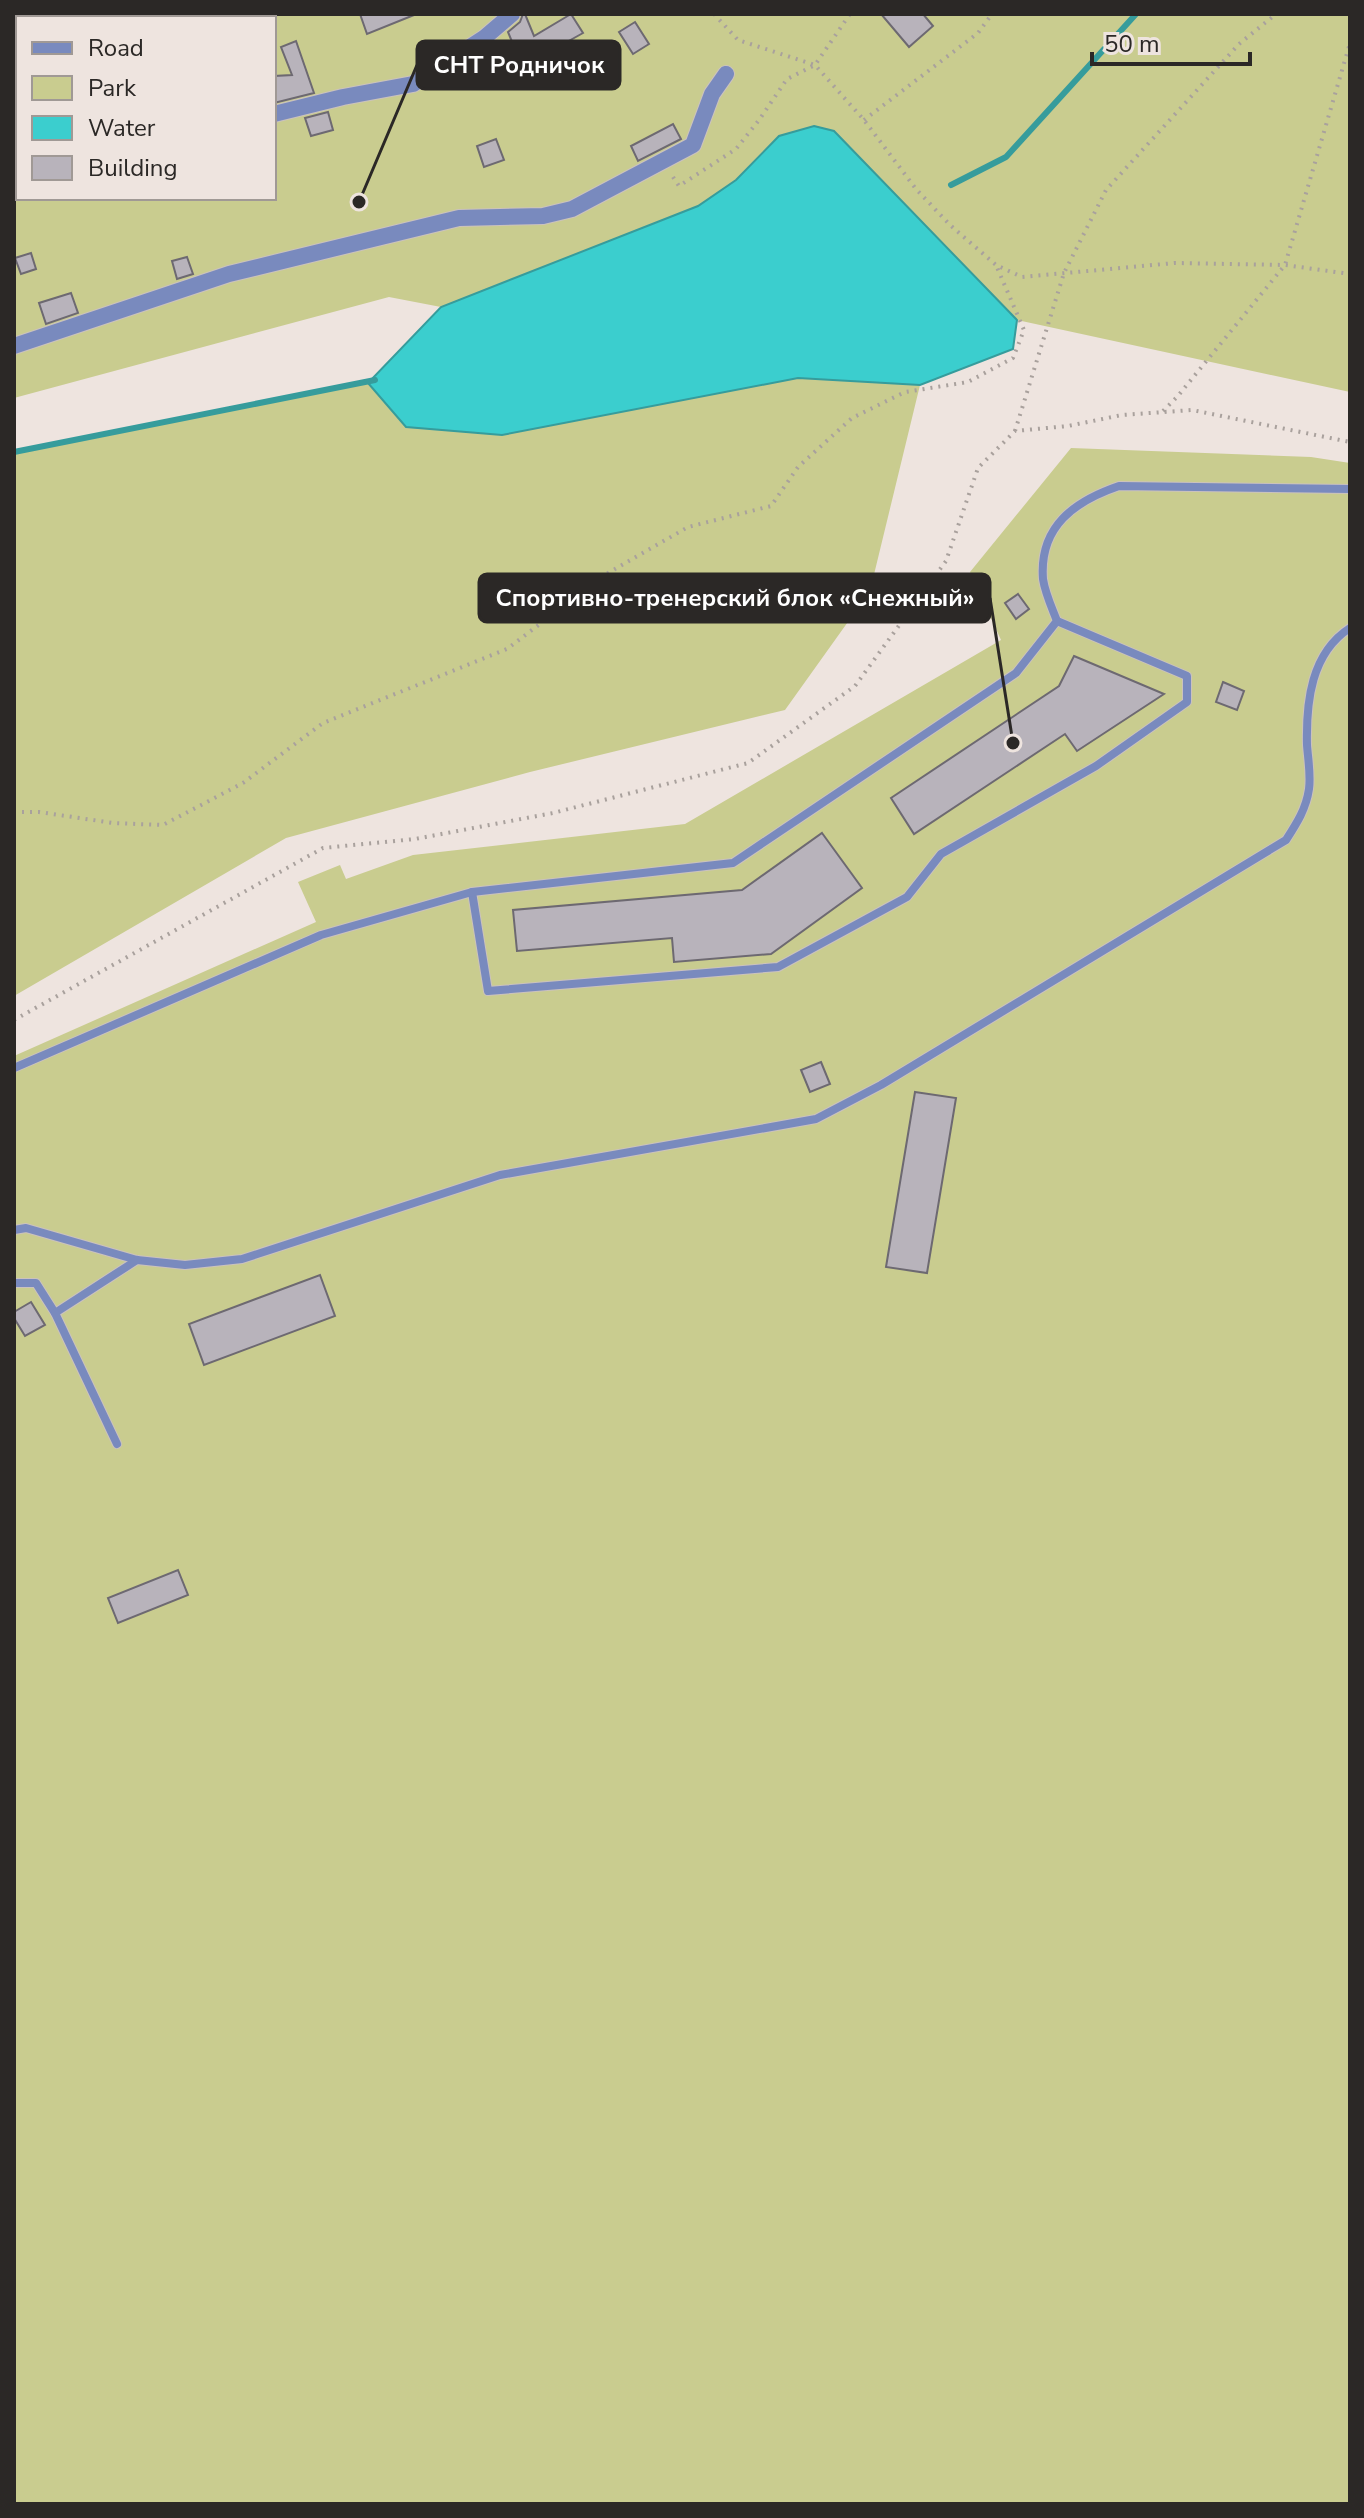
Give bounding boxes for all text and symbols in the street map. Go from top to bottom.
legend [16,16,276,200]
scale bar [1092,16,1250,66]
text: 50 m [1104,28,1160,60]
text: Road [88,32,144,64]
callout: СНТ Родничок [417,41,620,89]
text: СНТ Родничок [434,49,605,81]
text: Park [88,72,137,104]
text: Water [88,112,156,144]
text: Building [88,152,178,184]
callout: Спортивно-тренерский блок «Снежный» [479,574,990,622]
text: Спортивно-тренерский блок «Снежный» [495,582,975,614]

